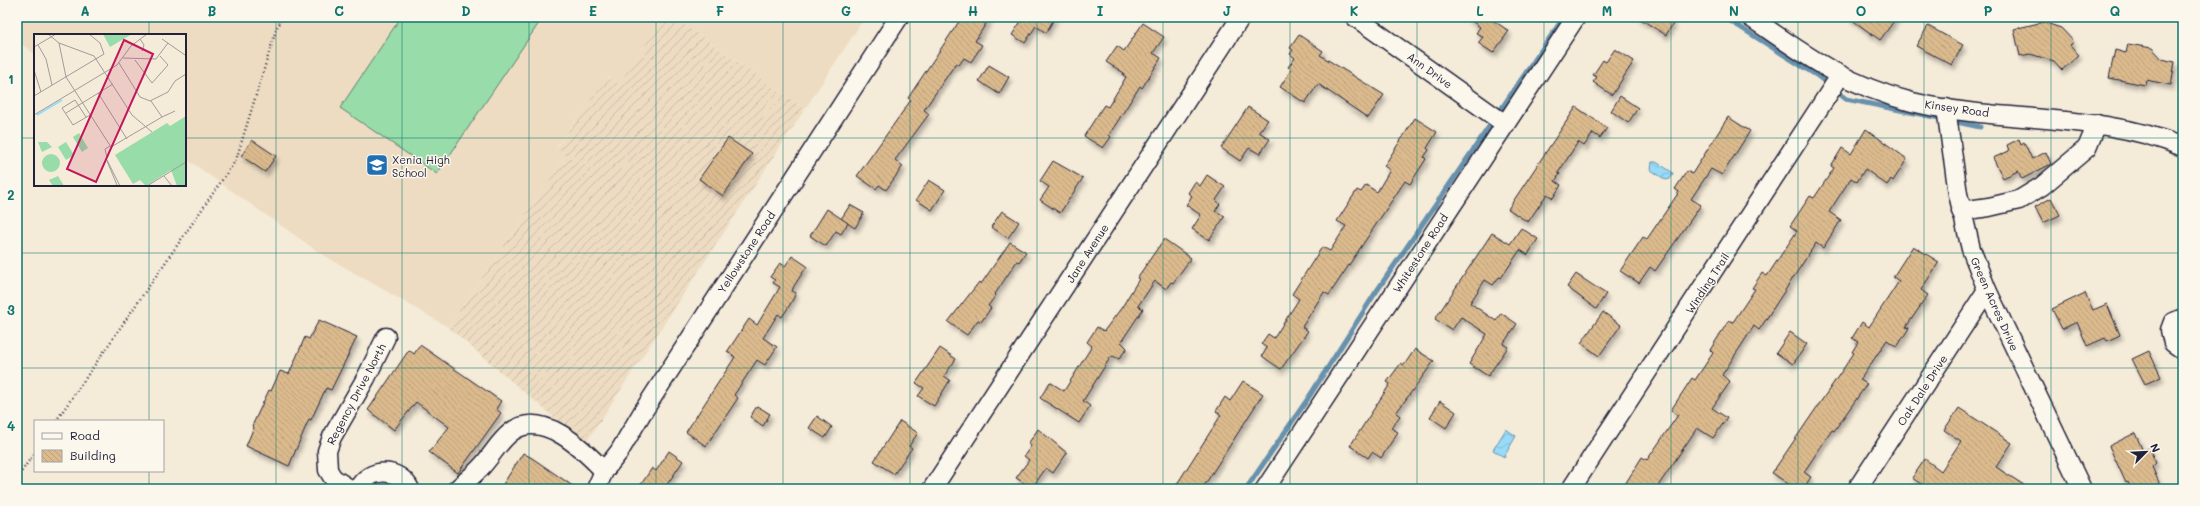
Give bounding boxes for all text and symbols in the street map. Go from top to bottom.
text: A [80,2,90,19]
text: B [208,2,217,19]
text: C [334,2,344,19]
text: D [461,2,471,19]
text: E [589,2,597,19]
text: F [716,2,724,19]
text: G [841,2,851,19]
text: H [968,2,978,19]
text: I [1097,2,1104,19]
text: J [1223,2,1231,19]
text: K [1350,2,1359,19]
text: L [1476,2,1484,19]
text: M [1602,2,1612,19]
text: N [1729,2,1739,19]
text: O [1856,2,1866,19]
text: P [1984,2,1993,19]
text: Q [2110,2,2120,19]
inset map [34,34,186,186]
street label: Ann Drive [1404,49,1456,92]
text: 1 [8,70,14,87]
street label: Kinsey Road [1924,96,1990,120]
school or university icon: Xenia High School [364,152,390,178]
place label: Xenia High School [392,152,450,180]
text: 2 [7,186,15,203]
street label: Yellowstone Road [714,208,778,296]
street label: Whitestone Road [1389,211,1451,295]
street label: Jane Avenue [1062,221,1112,285]
street label: Winding Trail [1682,250,1732,316]
street label: Green Acres Drive [1968,255,2023,353]
text: 3 [7,301,15,318]
street label: Regency Drive North [323,341,389,447]
street label: Oak Dale Drive [1894,352,1951,428]
text: 4 [7,417,15,434]
legend [34,420,164,472]
text: Road [70,427,100,443]
north arrow [2126,432,2166,472]
text: N [2147,441,2164,455]
text: Building [70,447,116,463]

